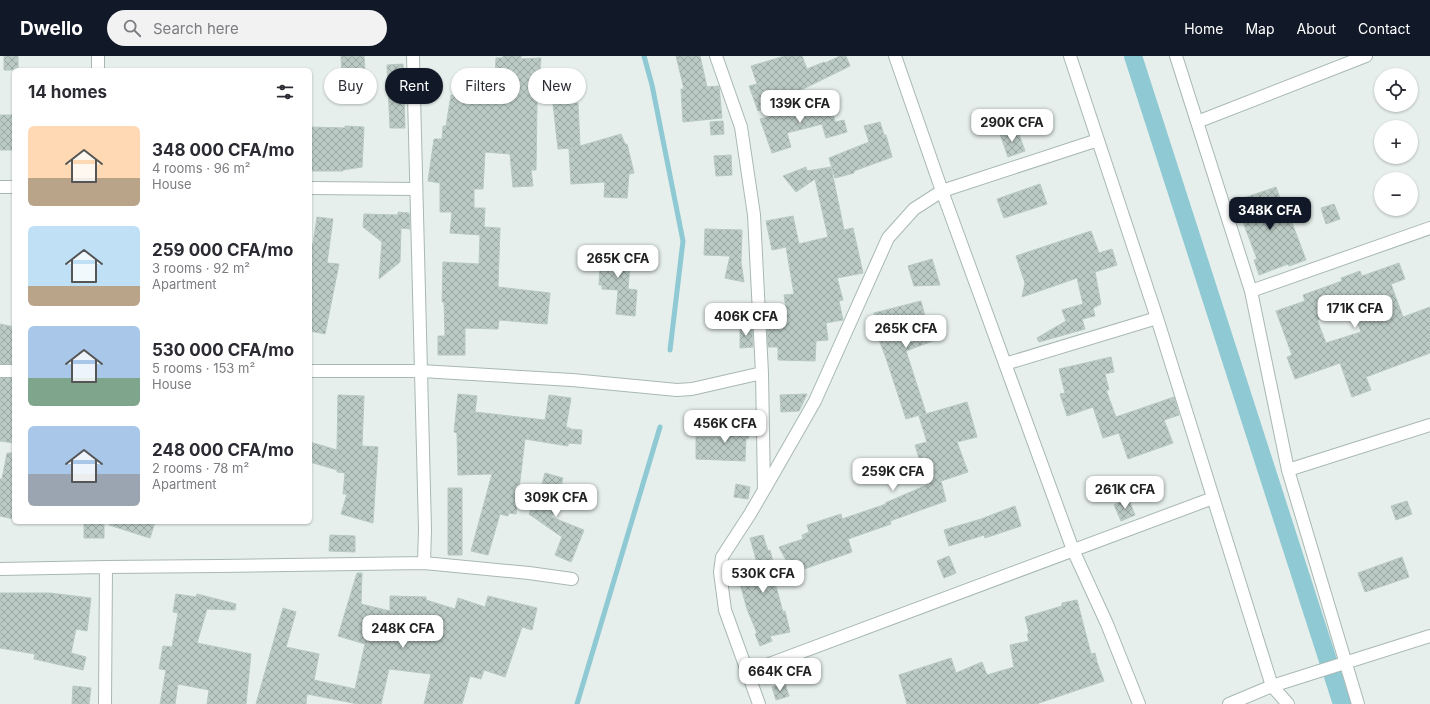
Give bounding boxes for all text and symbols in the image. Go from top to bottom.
search box [107,10,387,46]
text: Dwello [20,17,83,40]
icon: search [121,17,143,39]
text: Search here [153,19,239,38]
text: Home [1184,20,1223,37]
text: Map [1245,20,1275,37]
text: About [1297,20,1336,37]
text: Contact [1358,20,1410,37]
chip: Buy [324,68,377,104]
chip: Rent [385,68,443,104]
chip: Filters [451,68,520,104]
chip: New [528,68,586,104]
map controls [1374,68,1418,216]
button: locate [1374,68,1418,112]
icon: filters [274,81,296,103]
text: 14 homes [28,82,107,102]
pin: 139K CFA [759,90,841,124]
text: 139K CFA [770,95,830,111]
pin: 290K CFA [971,109,1053,143]
text: 290K CFA [980,114,1044,130]
button: + [1374,120,1418,164]
text: 348 000 CFA/mo [152,140,294,160]
icon: home [60,142,108,190]
text: 4 rooms · 96 m² [152,160,251,176]
button: − [1374,172,1418,216]
text: House [152,176,192,192]
pin: 348K CFA [1229,197,1311,231]
text: 348K CFA [1238,202,1302,218]
text: 259 000 CFA/mo [152,240,294,260]
icon: home [60,242,108,290]
pin: 265K CFA [577,245,659,279]
text: 265K CFA [586,250,650,266]
text: 3 rooms · 92 m² [152,260,250,276]
text: Apartment [152,276,217,292]
pin: 171K CFA [1314,295,1396,329]
text: 171K CFA [1327,300,1383,316]
pin: 406K CFA [705,303,787,337]
text: 406K CFA [714,308,778,324]
pin: 265K CFA [865,315,947,349]
text: 265K CFA [874,320,938,336]
text: 530 000 CFA/mo [152,340,294,360]
icon: home [60,342,108,390]
text: 5 rooms · 153 m² [152,360,255,376]
text: House [152,376,192,392]
pin: 456K CFA [684,410,766,444]
text: 456K CFA [693,415,757,431]
text: 248 000 CFA/mo [152,440,294,460]
icon: home [60,442,108,490]
pin: 259K CFA [852,458,934,492]
text: 2 rooms · 78 m² [152,460,249,476]
text: 259K CFA [861,463,925,479]
text: Apartment [152,476,217,492]
pin: 261K CFA [1084,476,1166,510]
text: 261K CFA [1095,481,1155,497]
pin: 309K CFA [515,484,597,518]
text: 309K CFA [524,489,588,505]
pin: 530K CFA [722,560,804,594]
text: 530K CFA [731,565,795,581]
pin: 248K CFA [362,615,444,649]
text: 248K CFA [371,620,435,636]
pin: 664K CFA [739,658,821,692]
text: 664K CFA [748,663,812,679]

